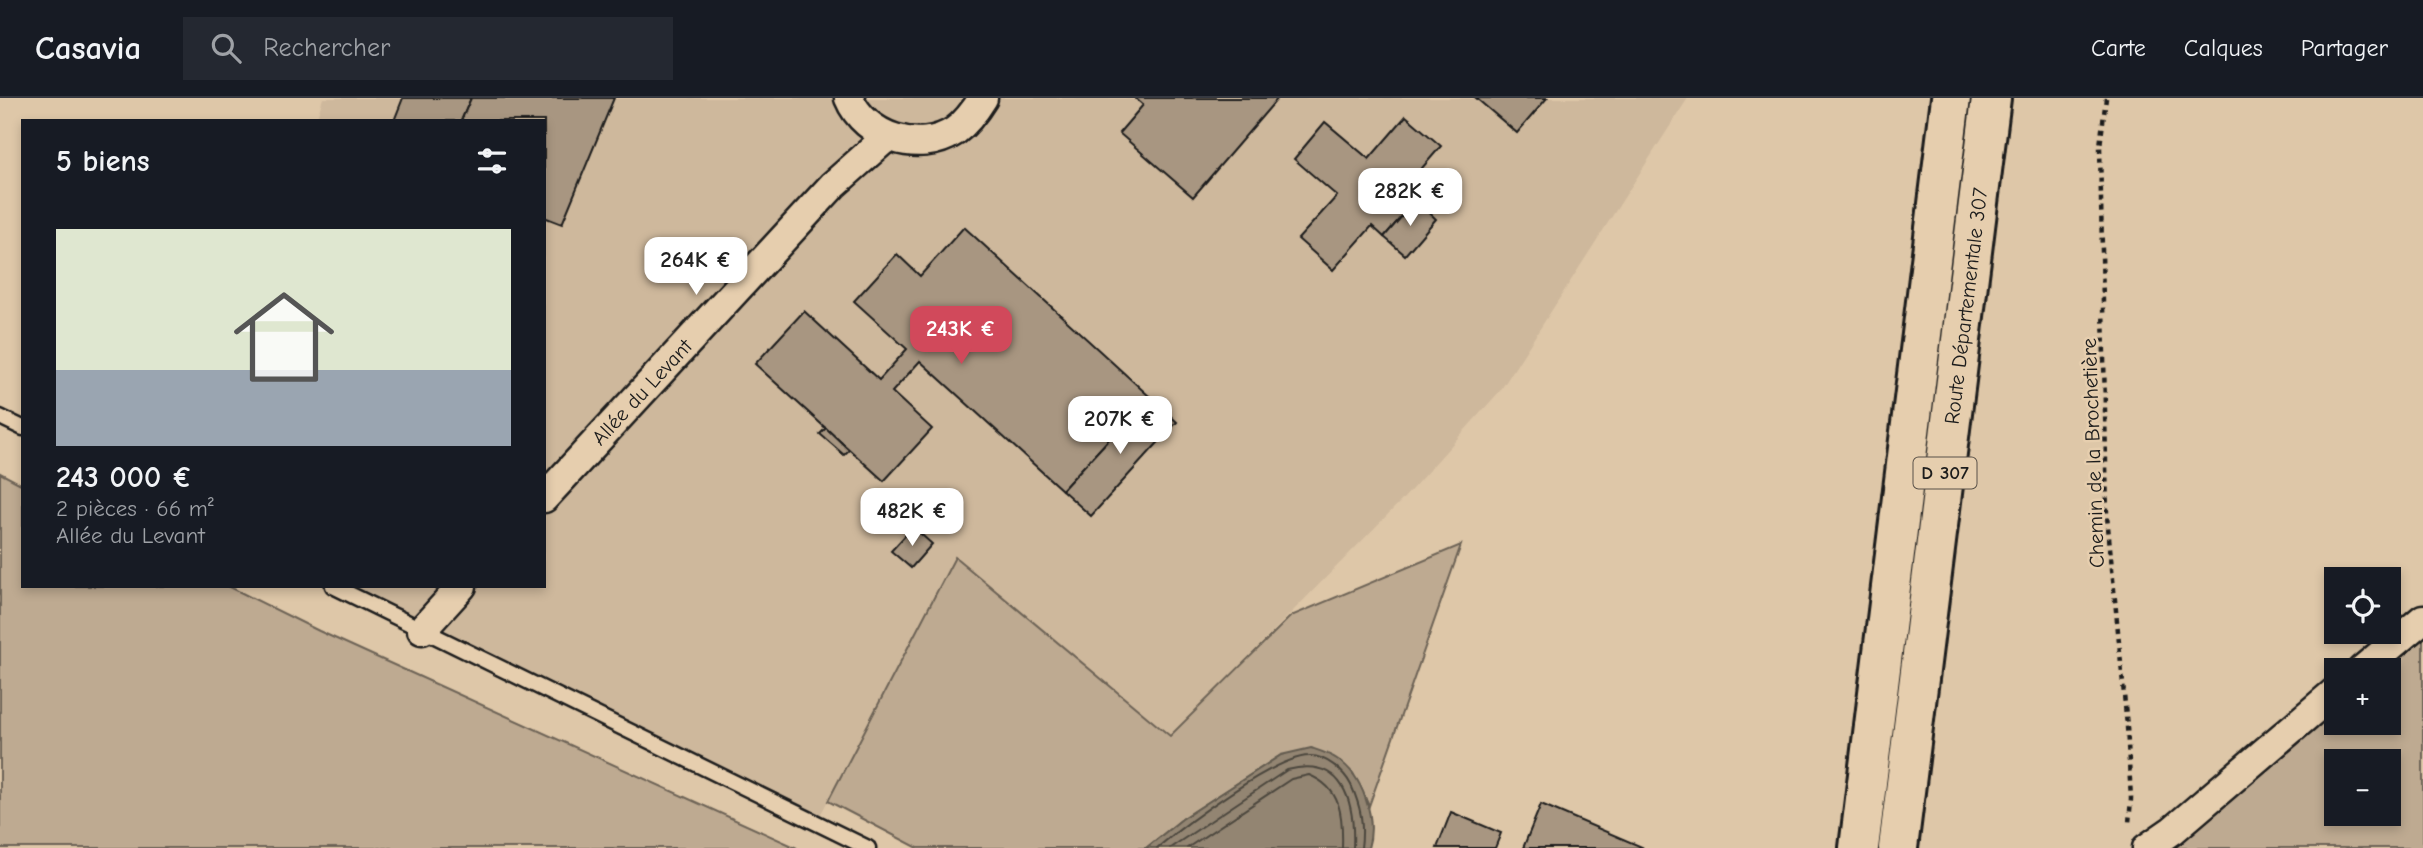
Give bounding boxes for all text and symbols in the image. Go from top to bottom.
search box [183,17,673,80]
text: Casavia [35,29,141,67]
icon: search [207,29,245,67]
text: Rechercher [263,33,390,63]
text: Carte [2091,34,2146,62]
text: Calques [2184,34,2263,62]
text: Partager [2301,34,2388,62]
icon: filters [473,142,511,180]
text: 5 biens [56,144,149,179]
pin: 282K € [1353,169,1467,228]
text: 282K € [1374,177,1446,204]
street label: Route Départementale 307 [1940,186,1992,426]
pin: 264K € [639,238,753,297]
text: 264K € [660,246,732,273]
icon: home [221,274,347,400]
pin: 243K € [904,306,1018,366]
text: 243K € [926,315,996,342]
street label: Allée du Levant [587,333,698,450]
street label: Chemin de la Brochetière [2077,337,2109,569]
pin: 207K € [1063,396,1177,456]
text: 207K € [1084,405,1156,432]
road number: D 307 [1913,458,1976,488]
text: 243 000 € [56,460,192,495]
pin: 482K € [855,489,969,548]
text: 2 pièces · 66 m² [56,495,214,522]
text: 482K € [876,497,948,524]
text: Allée du Levant [56,522,205,549]
map controls [2324,567,2401,826]
button: locate [2324,567,2401,644]
button: + [2324,658,2401,735]
button: − [2324,749,2401,826]

